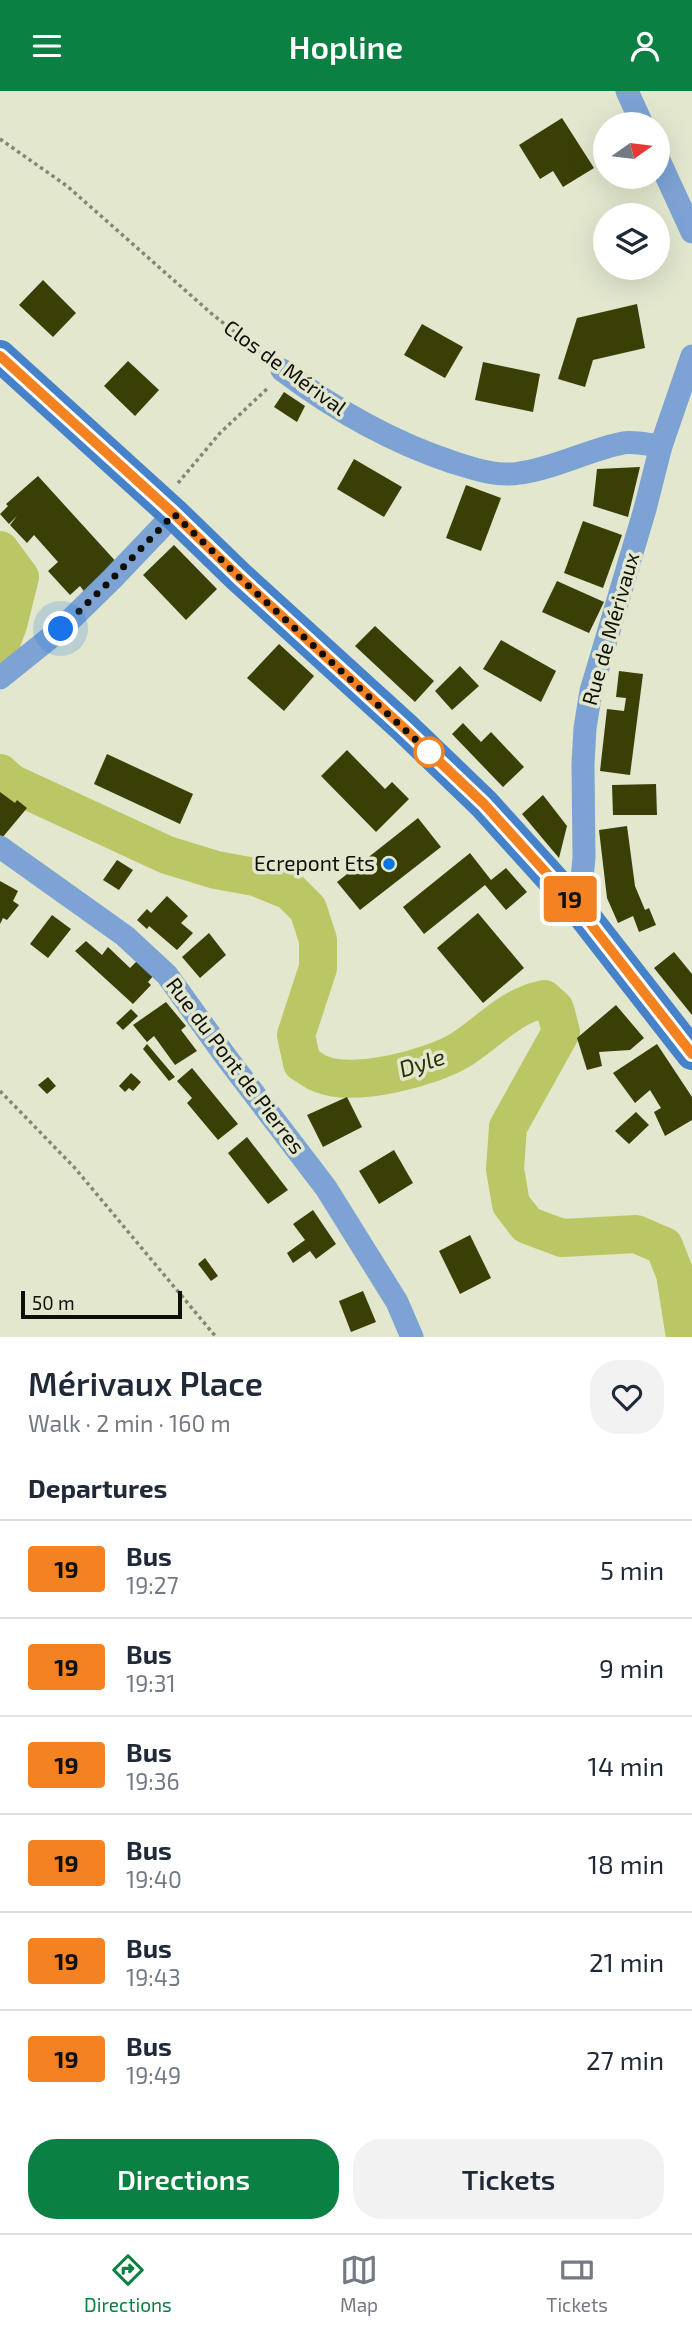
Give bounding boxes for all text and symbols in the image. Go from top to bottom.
icon: menu [28,27,66,65]
text: Hopline [289,27,403,65]
icon: person [626,27,664,65]
north arrow [593,112,670,189]
map controls [593,112,670,280]
button: layers [593,203,670,280]
street label: Clos de Mérival [220,314,353,420]
street label: Rue de Mérivaux [576,549,643,708]
your location [43,611,78,646]
unlabelled marker [414,737,444,767]
place label: Ecrepont Ets [254,850,375,875]
marker: Ecrepont Ets [381,856,397,872]
line badge: 19 [538,876,602,922]
text: 19 [558,884,582,913]
street label: Rue du Pont de Pierres [162,972,311,1158]
water label: Dyle [395,1042,448,1083]
scale bar [21,1288,182,1320]
text: 50 m [32,1291,75,1314]
button: heart [590,1360,664,1434]
text: Mérivaux Place [28,1363,263,1403]
text: Walk · 2 min · 160 m [28,1409,231,1437]
text: Departures [28,1472,167,1503]
text: Bus [126,1540,172,1571]
text: 19 [54,1554,79,1583]
text: 5 min [600,1554,664,1585]
text: 19:27 [126,1571,178,1599]
text: Bus [126,1638,172,1669]
text: 19 [54,1652,79,1681]
text: 9 min [599,1652,664,1683]
text: 19:31 [126,1669,176,1697]
text: Bus [126,1736,172,1767]
text: 19 [54,1750,79,1779]
text: 14 min [588,1750,664,1781]
text: 19:36 [126,1767,180,1795]
text: Bus [126,1834,172,1865]
text: 19 [54,1848,79,1877]
text: 18 min [588,1848,664,1879]
text: 19:40 [126,1865,182,1893]
text: Bus [126,1932,172,1963]
text: 19 [54,1946,79,1975]
text: 21 min [589,1946,664,1977]
text: 19:43 [126,1963,181,1991]
text: Bus [126,2030,172,2061]
text: 19 [54,2044,79,2073]
text: 27 min [586,2044,664,2075]
text: 19:49 [126,2061,181,2089]
button: Directions [28,2139,339,2219]
button: Tickets [353,2139,664,2219]
tab: Directions [84,2251,172,2316]
tab: Map [340,2251,378,2316]
tab: Tickets [546,2251,608,2316]

